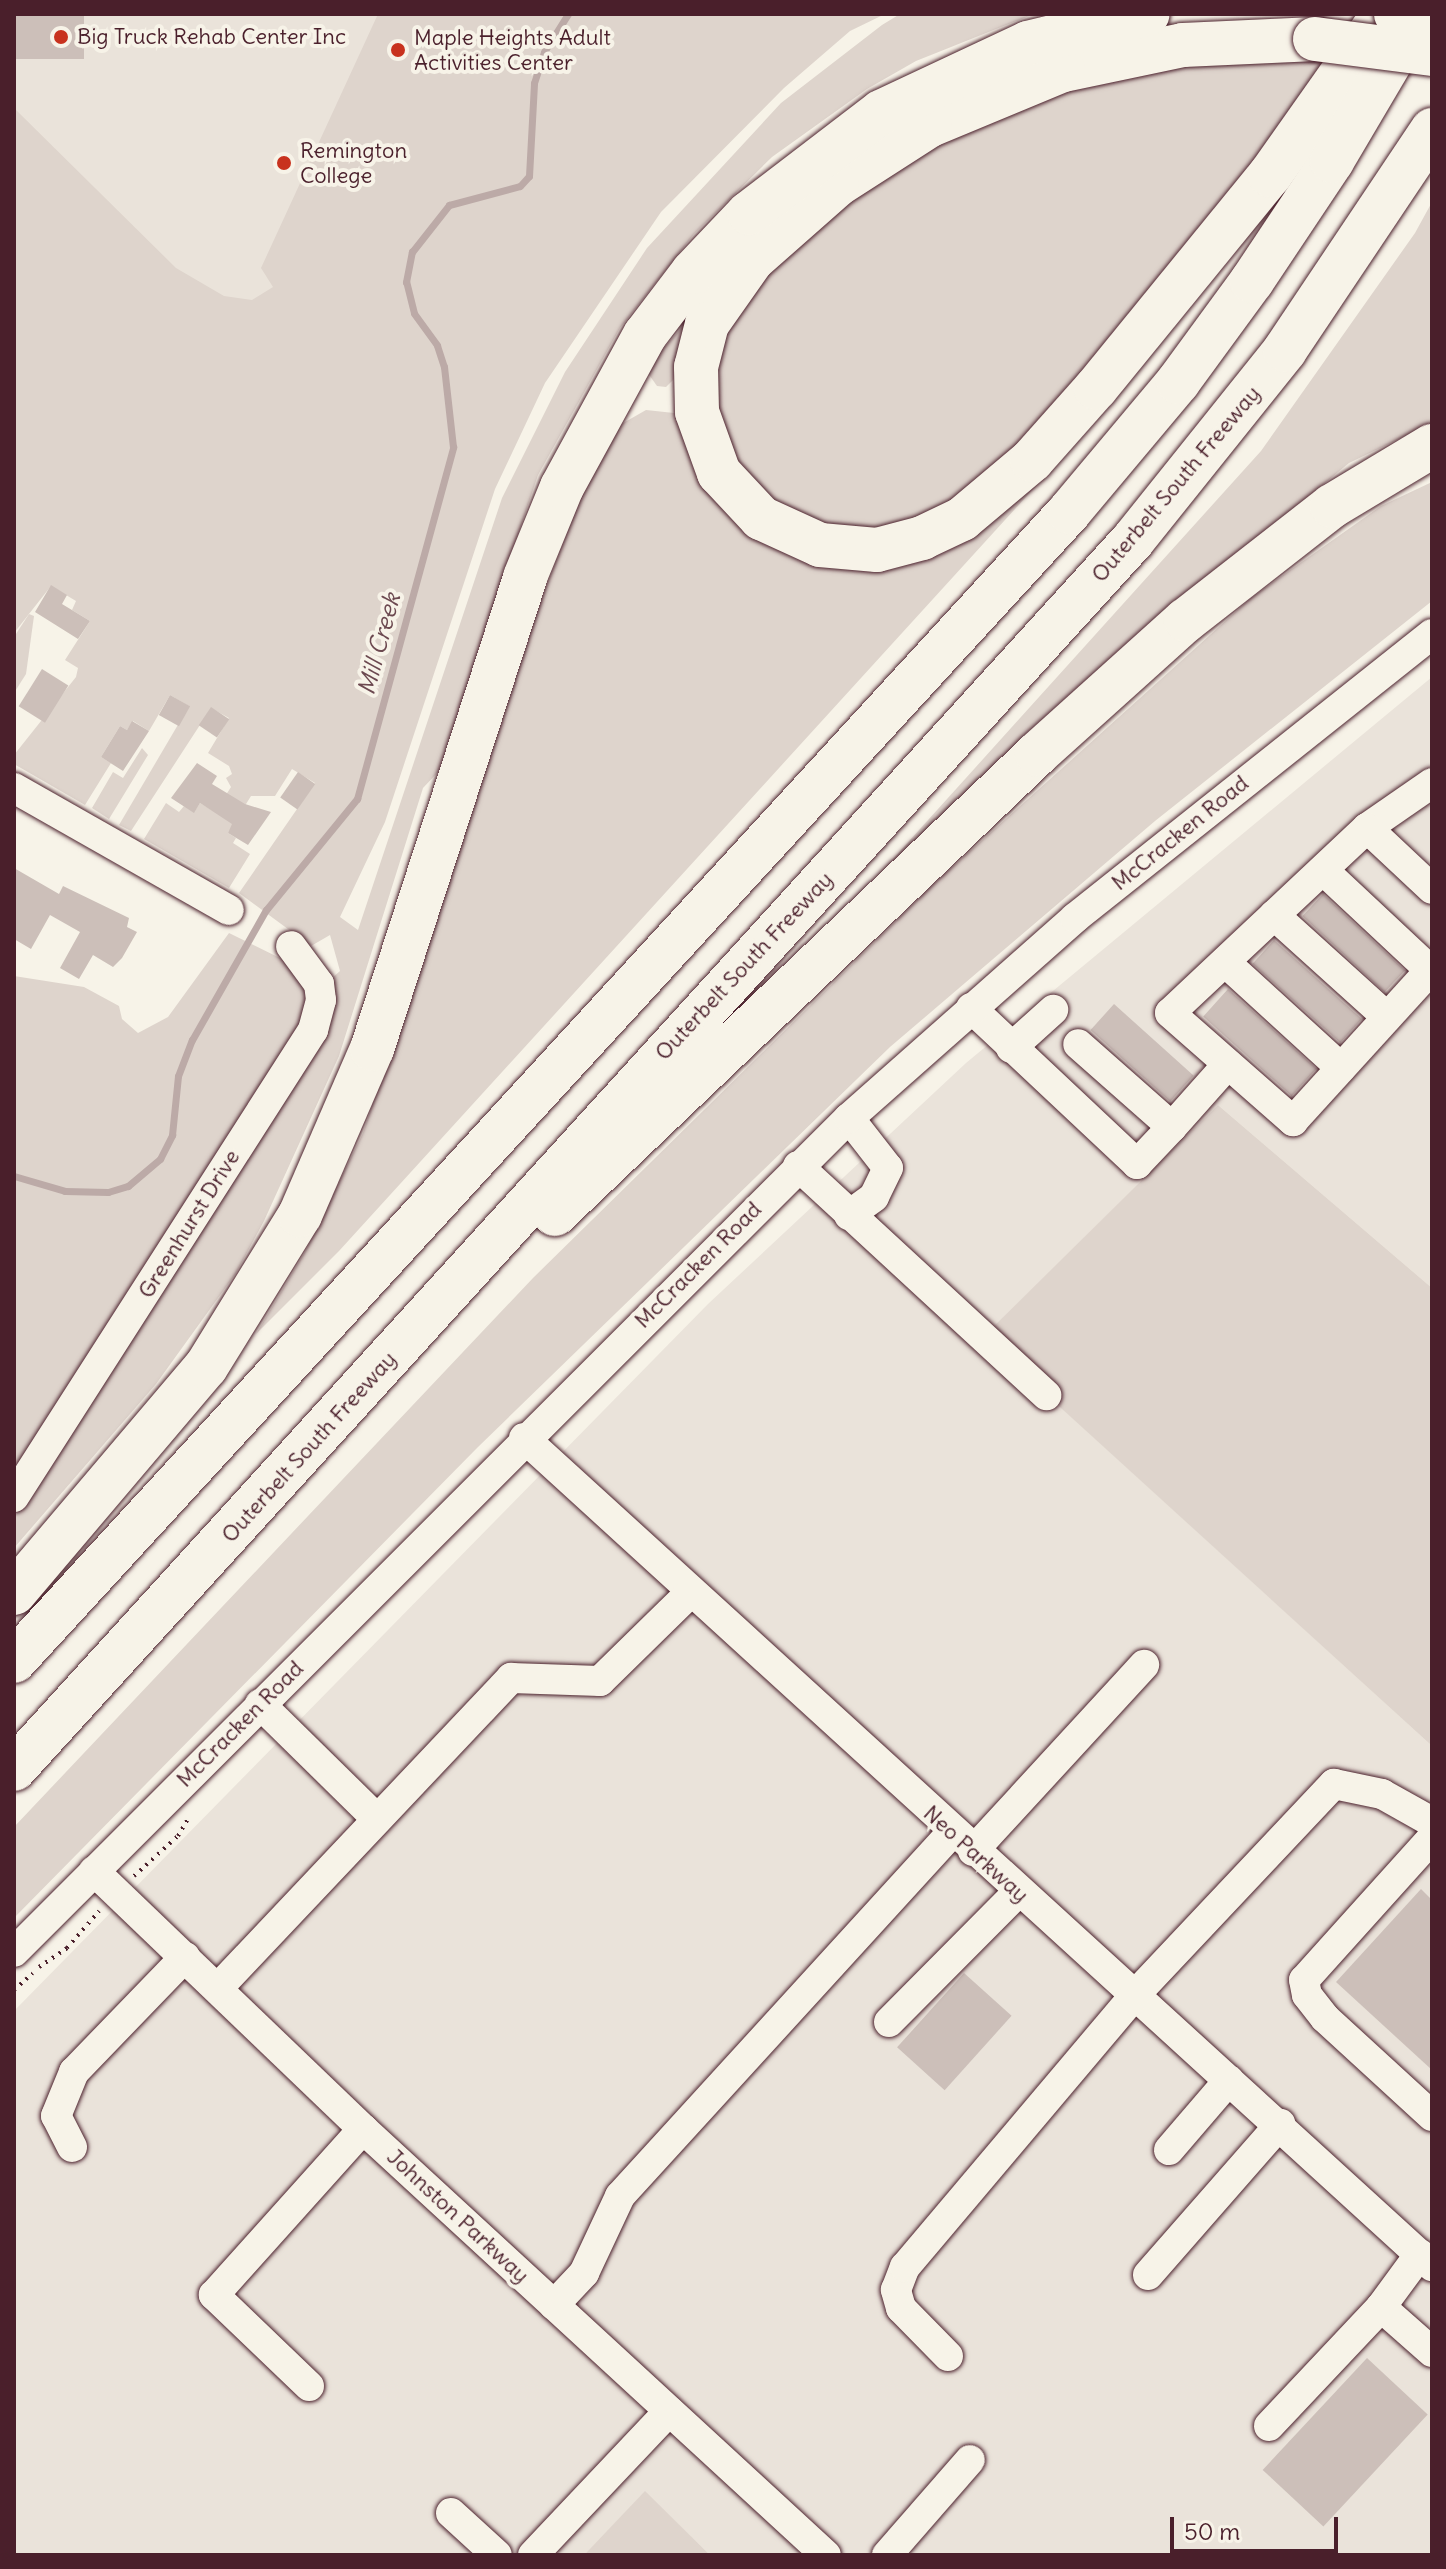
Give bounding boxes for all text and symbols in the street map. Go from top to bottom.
place label: Big Truck Rehab Center Inc [77,24,346,50]
place label: Maple Heights Adult Activities Center [414,24,611,76]
marker: Big Truck Rehab Center Inc [52,28,70,46]
marker: Maple Heights Adult Activities Center [389,41,407,59]
place label: Remington College [300,137,407,188]
marker: Remington College [275,154,293,172]
street label: Outerbelt South Freeway [1086,381,1266,587]
water label: Mill Creek [352,590,406,698]
street label: McCracken Road [1106,770,1254,896]
street label: Outerbelt South Freeway [650,866,838,1066]
street label: Greenhurst Drive [133,1145,245,1303]
street label: McCracken Road [629,1196,767,1334]
street label: Outerbelt South Freeway [216,1346,402,1548]
street label: McCracken Road [171,1655,309,1793]
street label: Neo Parkway [918,1800,1034,1908]
street label: Johnston Parkway [382,2143,534,2289]
scale bar [1174,2501,1342,2551]
text: 50 m [1184,2516,1240,2546]

